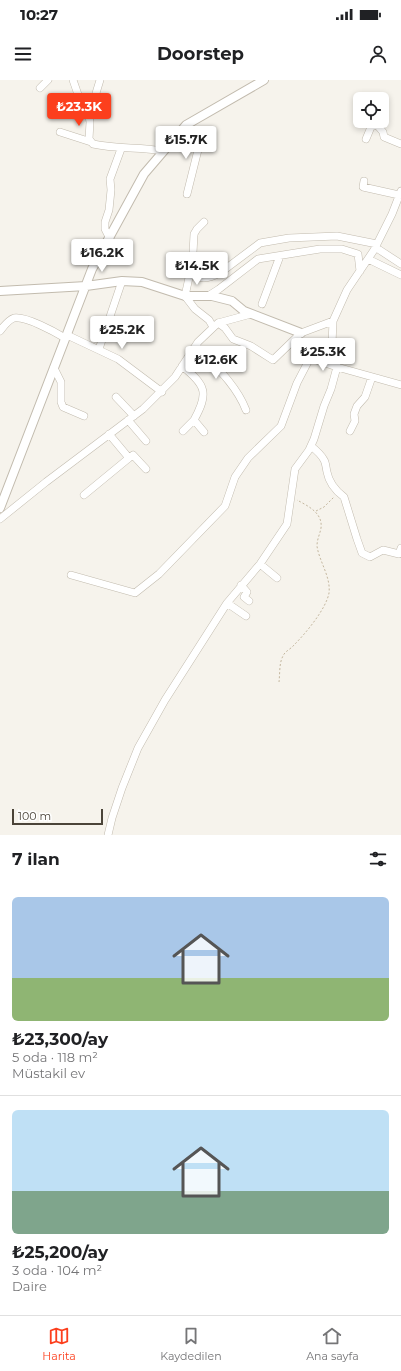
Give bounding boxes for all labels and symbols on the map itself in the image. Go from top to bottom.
pin: ₺23.3K [46,93,112,127]
pin: ₺15.7K [153,126,219,160]
pin: ₺16.2K [69,239,135,273]
pin: ₺14.5K [164,252,230,286]
pin: ₺25.2K [89,316,155,350]
pin: ₺25.3K [290,338,356,372]
pin: ₺12.6K [183,346,249,380]
scale bar [12,807,103,826]

